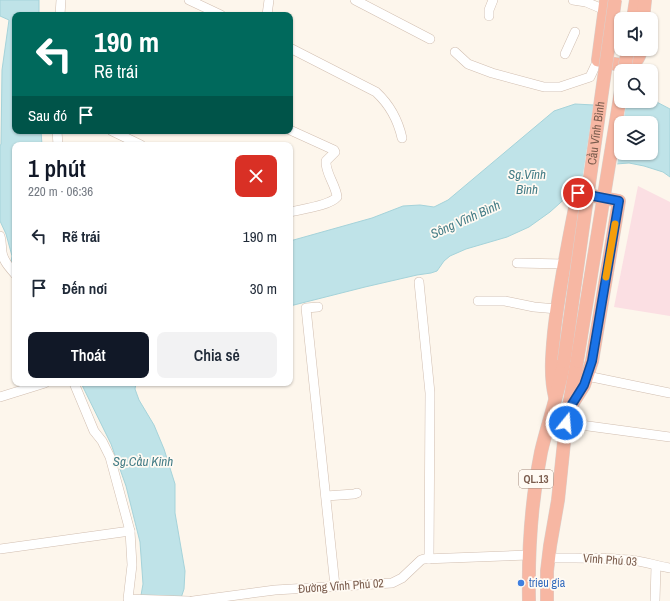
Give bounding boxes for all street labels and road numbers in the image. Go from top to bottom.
street label: Cầu Vĩnh Bình [584,100,609,166]
road number: QL.13 [519,470,553,488]
street label: Vĩnh Phú 03 [582,550,638,570]
street label: Đường Vĩnh Phú 02 [298,575,384,597]

